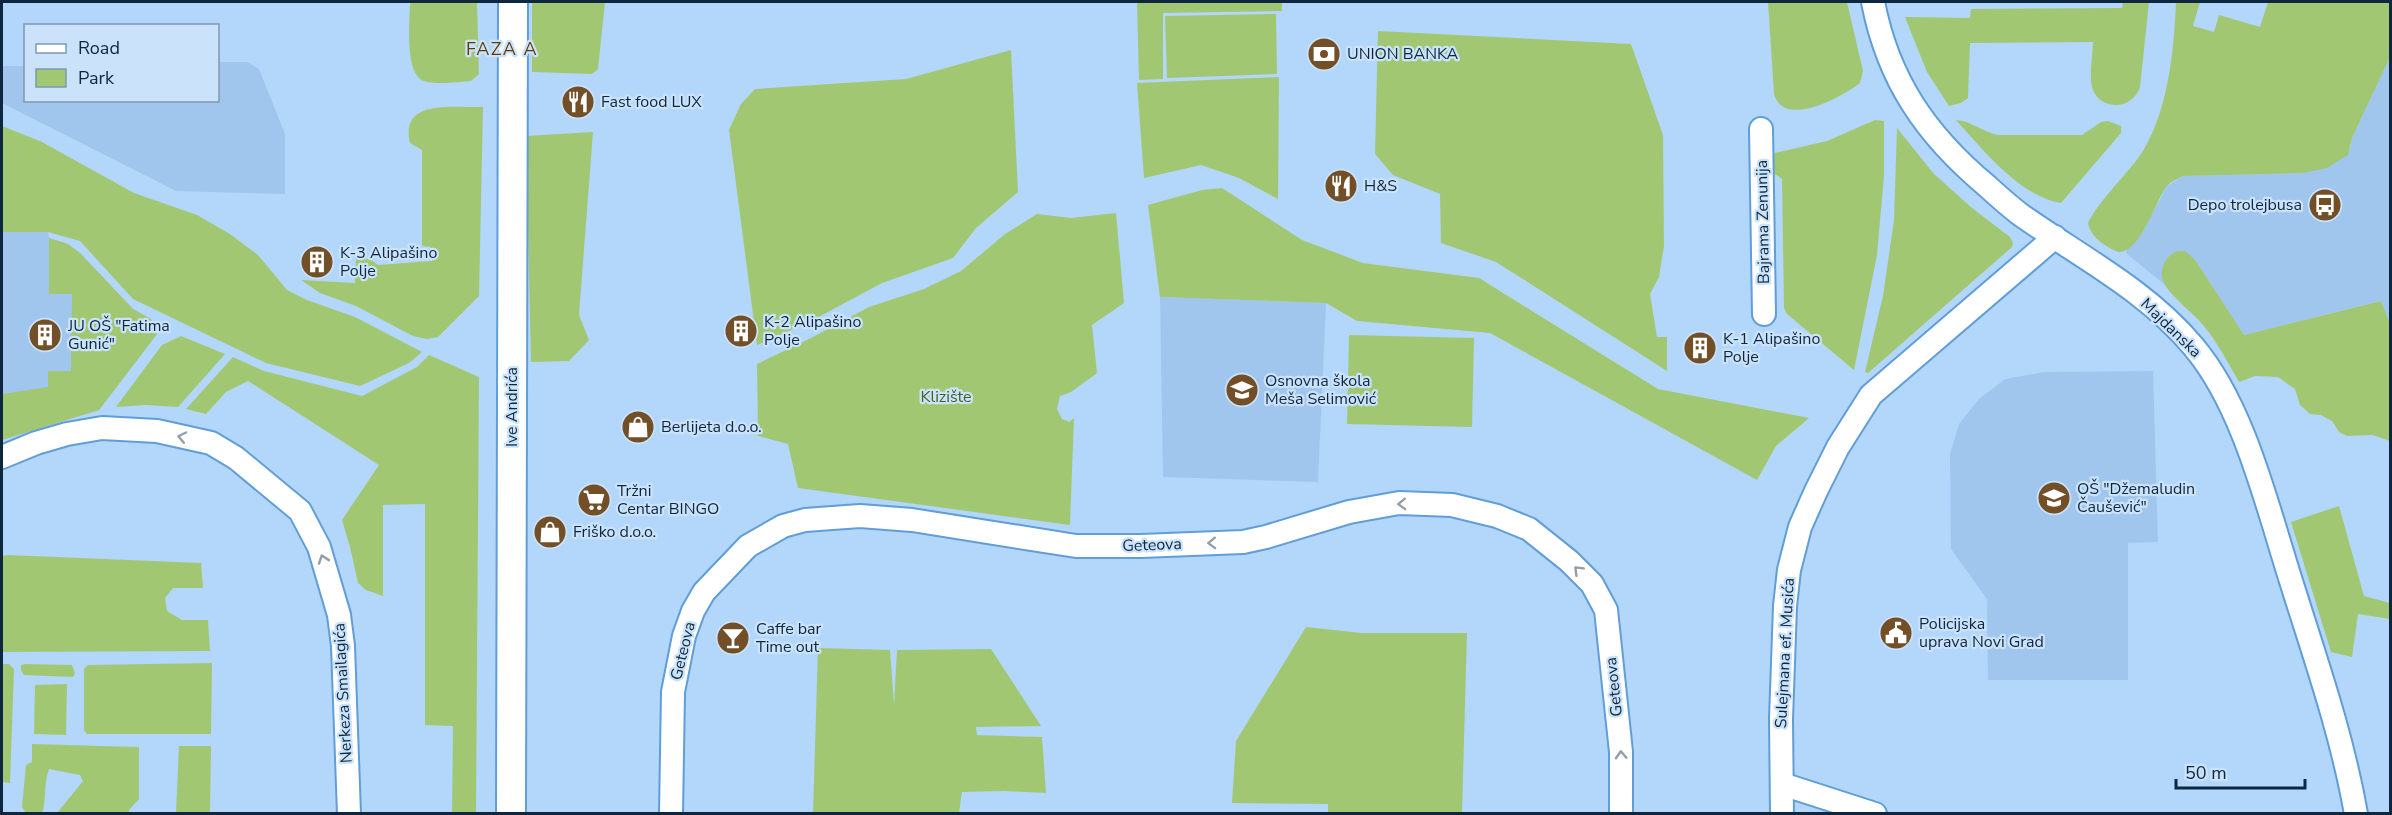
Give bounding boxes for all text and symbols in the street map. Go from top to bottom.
legend [24,24,219,102]
text: Road [78,36,120,60]
bank icon: UNION BANKA [1306,36,1342,72]
district label: FAZA A [466,37,538,61]
place label: UNION BANKA [1347,43,1459,65]
text: Park [78,66,115,90]
restaurant icon: Fast food LUX [560,84,596,120]
place label: Fast food LUX [601,91,702,113]
street label: Bajrama Zenunija [1751,160,1775,284]
restaurant icon: H&S [1323,168,1359,204]
place label: H&S [1364,175,1397,197]
bus stop icon: Depo trolejbusa [2307,187,2343,223]
place label: Depo trolejbusa [2188,194,2302,216]
place label: K-3 Alipašino Polje [340,242,437,282]
building icon: K-3 Alipašino Polje [299,244,335,280]
street label: Majdanska [2136,293,2206,363]
place label: K-2 Alipašino Polje [764,311,861,351]
building icon: K-2 Alipašino Polje [723,313,759,349]
place label: JU OŠ "Fatima Gunić" [67,315,170,355]
building icon: JU OŠ "Fatima Gunić" [27,317,63,353]
place label: K-1 Alipašino Polje [1723,328,1820,368]
building icon: K-1 Alipašino Polje [1682,330,1718,366]
street label: Ive Andrića [501,367,523,447]
place label: Osnovna škola Meša Selimović [1265,370,1377,410]
school or university icon: Osnovna škola Meša Selimović [1224,372,1260,408]
park label: Klizište [920,386,972,408]
shop icon: Berlijeta d.o.o. [620,409,656,445]
place label: Berlijeta d.o.o. [661,416,762,438]
one-way arrow [178,431,188,444]
place label: OŠ "Džemaludin Čaušević" [2077,478,2195,518]
place label: Tržni Centar BINGO [617,480,719,520]
school or university icon: OŠ "Džemaludin Čaušević" [2036,480,2072,516]
supermarket icon: Tržni Centar BINGO [576,482,612,518]
one-way arrow [1397,498,1406,511]
shop icon: Friško d.o.o. [532,514,568,550]
place label: Friško d.o.o. [573,521,656,543]
street label: Geteova [1122,533,1182,557]
one-way arrow [1207,536,1216,549]
one-way arrow [318,554,330,565]
one-way arrow [1575,566,1586,577]
street label: Sulejmana ef. Musića [1770,577,1800,729]
place label: Policijska uprava Novi Grad [1919,613,2044,653]
public building icon: Policijska uprava Novi Grad [1878,615,1914,651]
place label: Caffe bar Time out [756,618,822,658]
street label: Geteova [665,619,701,683]
bar icon: Caffe bar Time out [715,620,751,656]
street label: Nerkeza Smailagića [328,622,358,764]
street label: Geteova [1600,656,1628,718]
one-way arrow [1615,751,1627,760]
scale bar [2176,752,2305,790]
text: 50 m [2185,761,2227,785]

